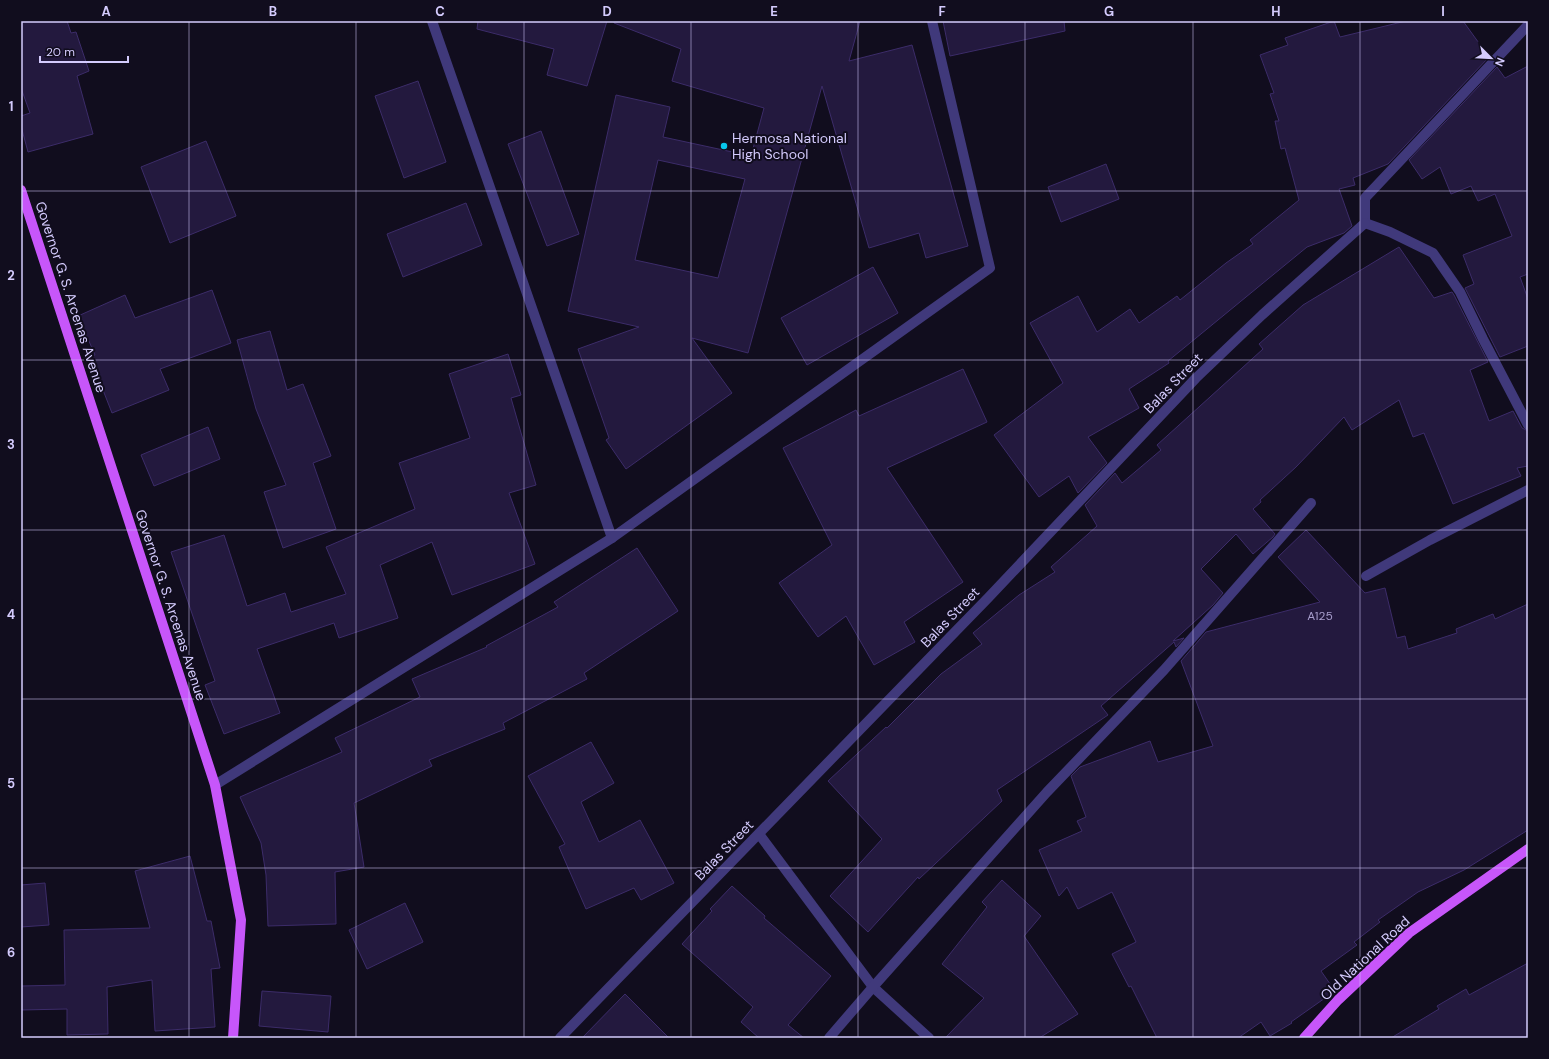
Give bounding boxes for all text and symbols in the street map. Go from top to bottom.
text: A [101,3,111,20]
text: B [269,3,277,20]
text: C [435,3,445,20]
text: D [602,3,612,20]
text: E [770,3,778,20]
text: F [938,3,946,20]
text: G [1104,3,1114,20]
text: H [1271,3,1281,20]
text: I [1441,3,1445,20]
scale bar [40,38,128,64]
north arrow [1471,38,1511,78]
text: 20 m [46,44,75,60]
text: N [1492,56,1508,69]
text: 1 [9,98,13,115]
place label: Hermosa National High School [732,129,847,163]
marker: Hermosa National High School [719,141,729,151]
street label: Governor G. S. Arcenas Avenue [32,199,110,395]
text: 2 [7,267,15,284]
street label: Balas Street [1140,349,1206,417]
text: 3 [7,436,15,453]
street label: Governor G. S. Arcenas Avenue [132,507,210,703]
street label: Balas Street [917,583,983,651]
text: 4 [7,606,15,623]
house number: A125 [1307,608,1333,624]
text: 5 [7,775,15,792]
street label: Balas Street [691,816,757,884]
street label: Old National Road [1317,912,1413,1004]
text: 6 [7,944,15,961]

